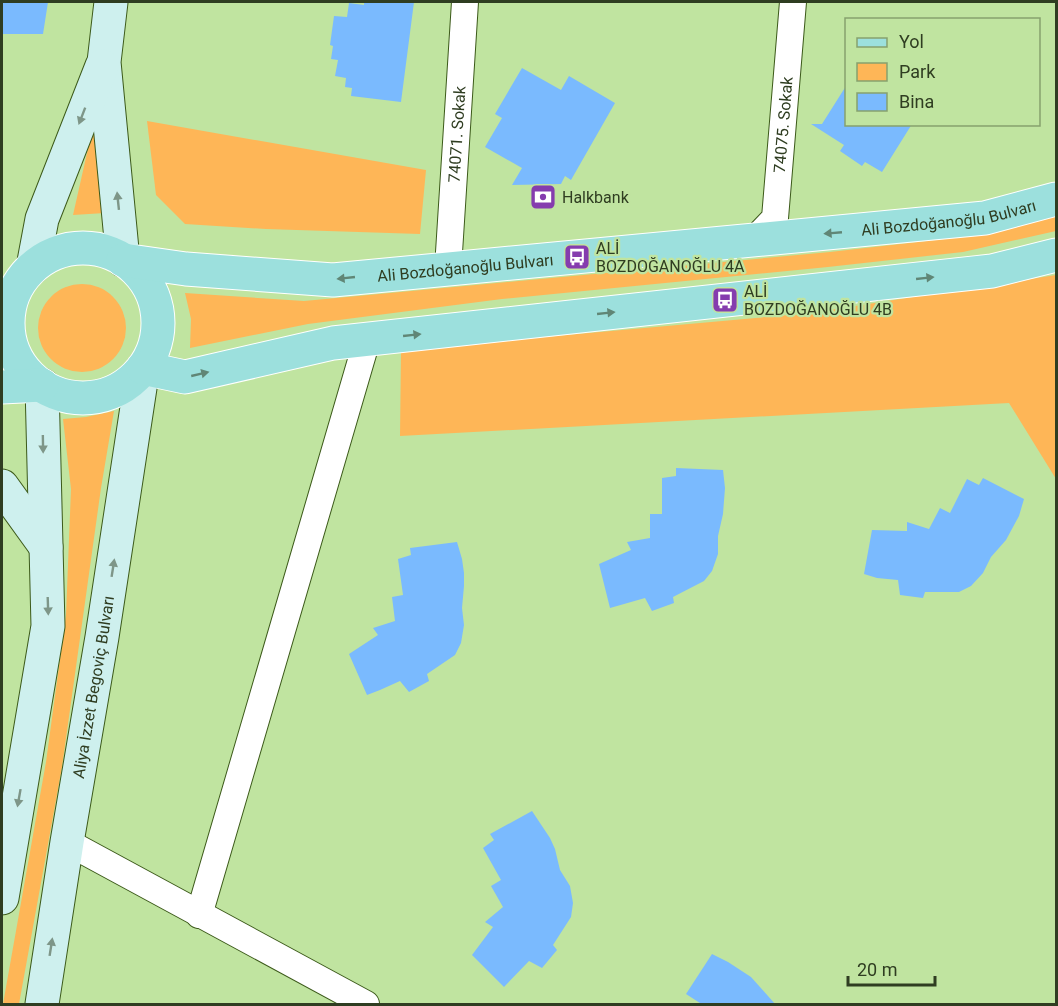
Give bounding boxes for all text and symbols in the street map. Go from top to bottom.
legend [845,18,1040,126]
text: Yol [899,31,924,52]
text: Park [899,61,936,82]
street label: 74075. Sokak [770,75,797,174]
street label: 74071. Sokak [444,85,470,183]
text: Bina [899,91,934,112]
one-way arrow [77,108,87,126]
bank icon: Halkbank [528,182,558,212]
place label: Halkbank [562,188,630,207]
one-way arrow [113,192,123,211]
street label: Ali Bozdoğanoğlu Bulvarı [860,196,1038,240]
one-way arrow [824,228,843,238]
place label: ALİ BOZDOĞANOĞLU 4A [596,239,745,276]
bus stop icon: ALİ BOZDOĞANOĞLU 4A [562,242,592,272]
street label: Ali Bozdoğanoğlu Bulvarı [376,250,554,286]
one-way arrow [337,273,356,283]
one-way arrow [916,273,935,283]
place label: ALİ BOZDOĞANOĞLU 4B [744,282,892,319]
bus stop icon: ALİ BOZDOĞANOĞLU 4B [710,285,740,315]
one-way arrow [597,309,616,318]
one-way arrow [403,330,422,339]
one-way arrow [191,368,209,378]
one-way arrow [38,434,48,453]
one-way arrow [108,558,117,577]
street label: Aliya İzzet Begoviç Bulvarı [69,595,118,780]
one-way arrow [43,596,52,615]
one-way arrow [14,789,23,808]
one-way arrow [46,937,55,956]
scale bar [848,949,935,987]
text: 20 m [857,959,897,980]

